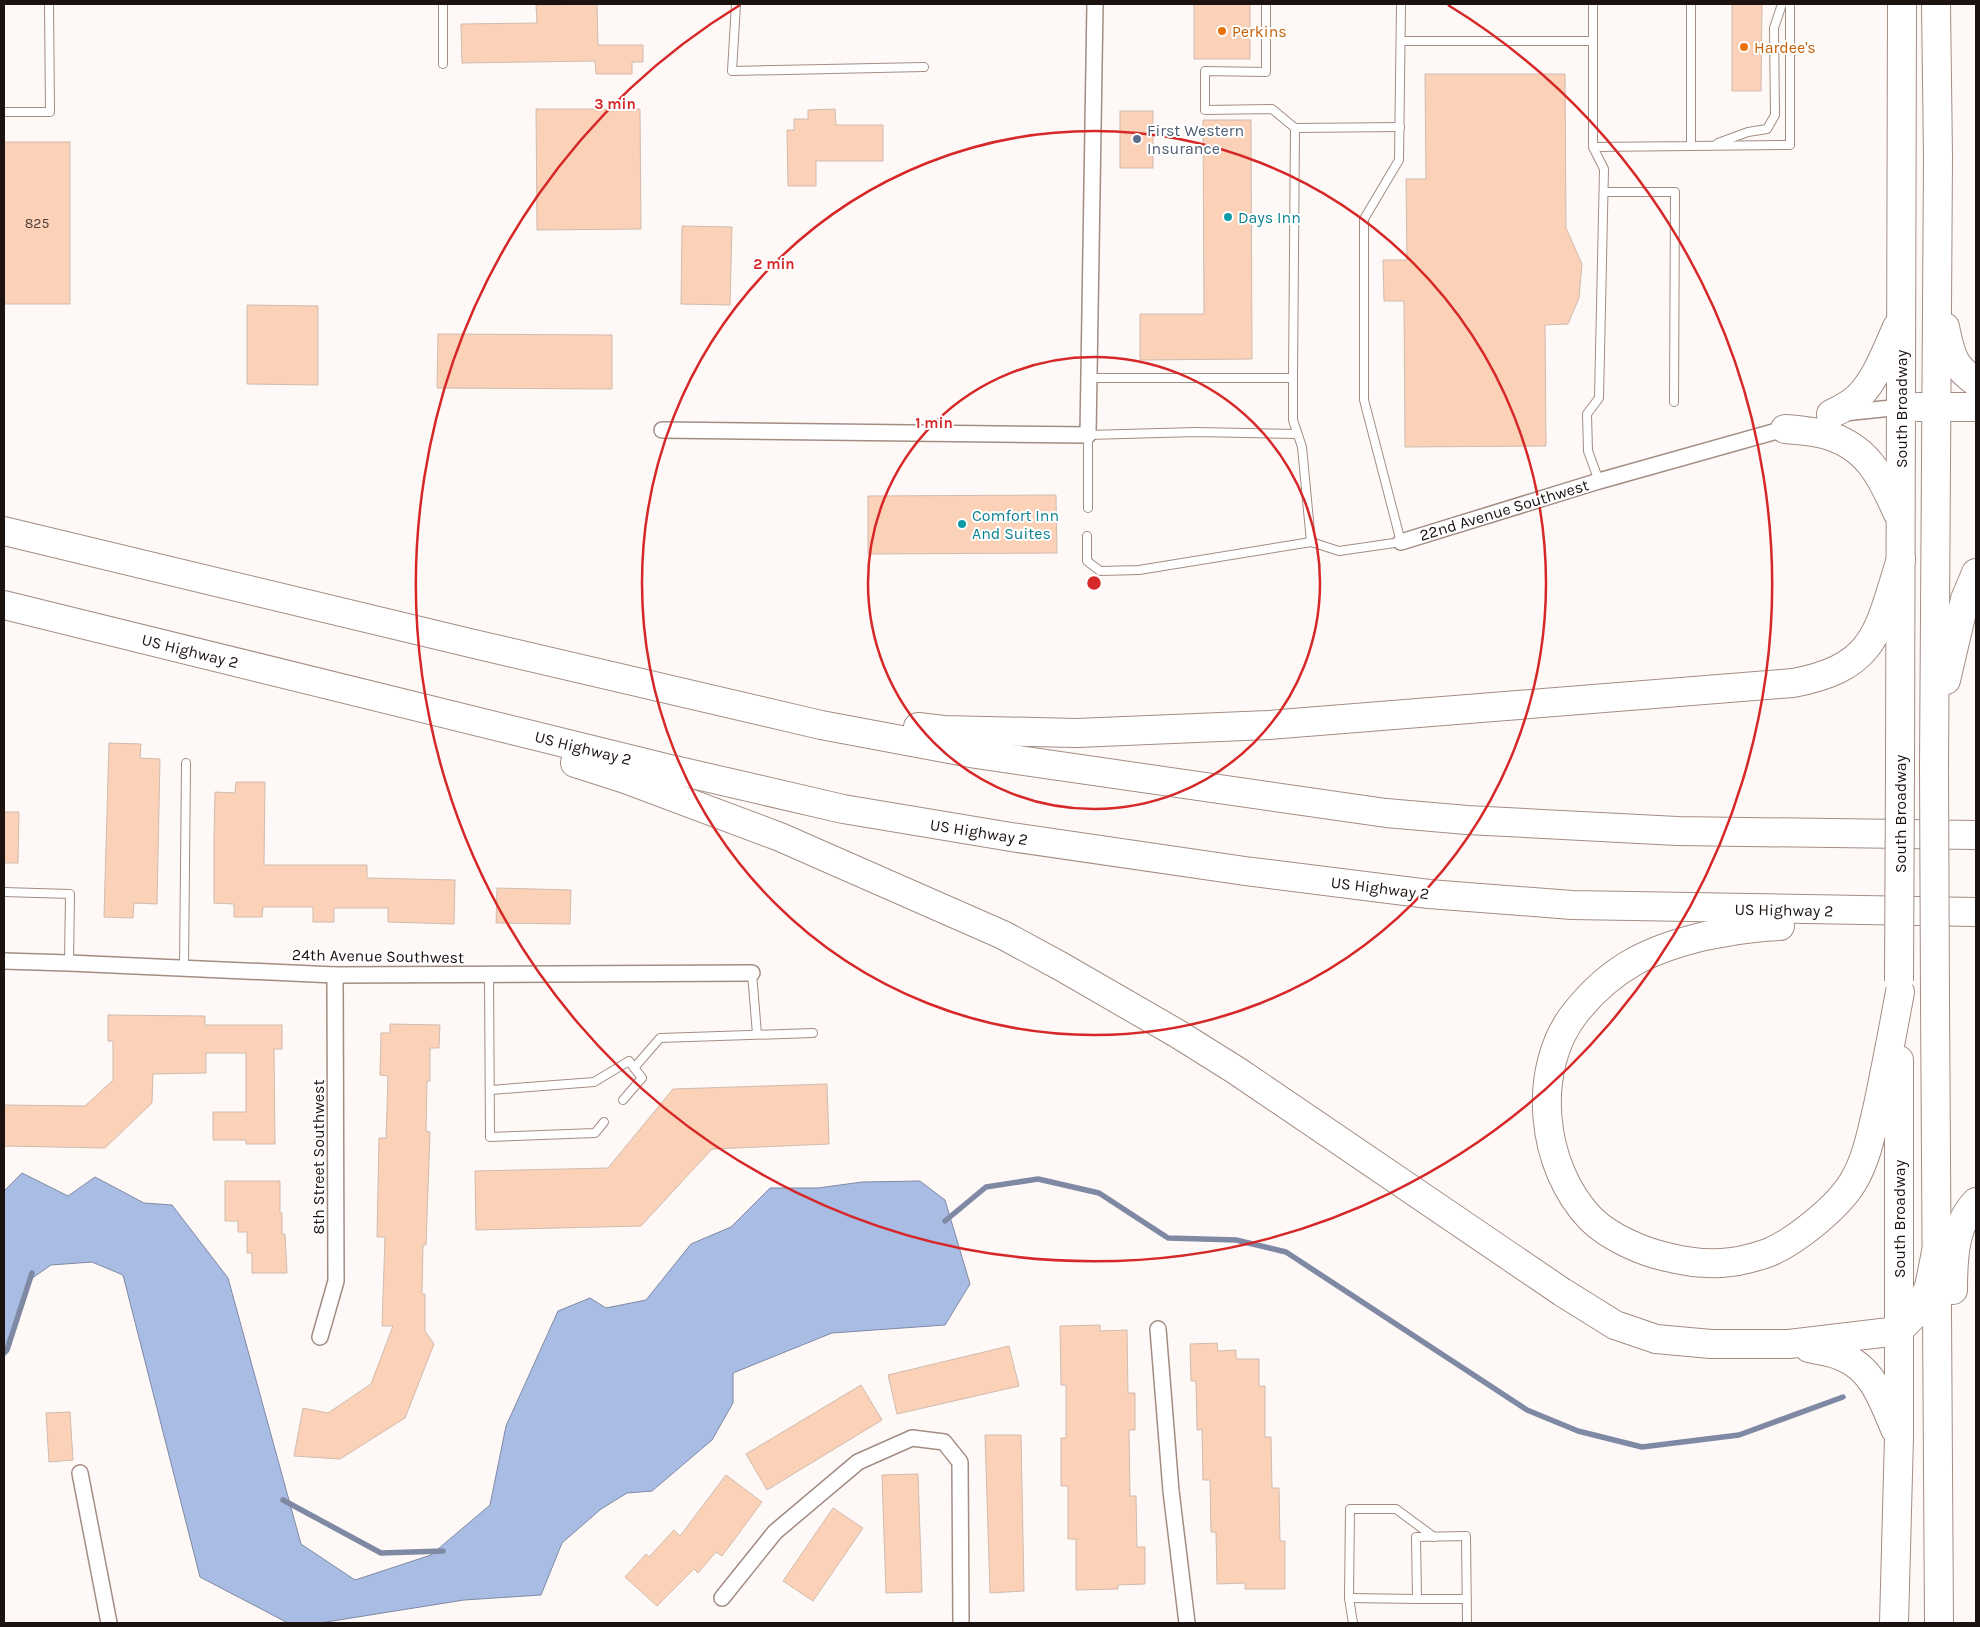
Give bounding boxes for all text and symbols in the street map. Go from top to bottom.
place label: Perkins [1232,22,1287,41]
marker: Perkins [1216,25,1228,37]
place label: Hardee's [1754,38,1816,57]
marker: Hardee's [1738,41,1750,53]
text: 3 min [594,95,636,113]
place label: First Western Insurance [1147,121,1244,158]
marker: First Western Insurance [1131,133,1143,145]
place label: Days Inn [1238,208,1301,227]
marker: Days Inn [1222,211,1234,223]
house number: 825 [25,215,49,232]
text: 2 min [753,255,795,273]
street label: South Broadway [1892,349,1911,468]
text: 1 min [915,414,953,432]
street label: 22nd Avenue Southwest [1417,475,1591,545]
place label: Comfort Inn And Suites [972,506,1059,543]
marker: Comfort Inn And Suites [956,518,968,530]
centre of rings [1085,574,1103,592]
street label: US Highway 2 [140,630,240,672]
street label: US Highway 2 [533,727,633,769]
street label: South Broadway [1891,754,1910,873]
street label: US Highway 2 [929,815,1029,849]
street label: US Highway 2 [1330,873,1430,903]
street label: US Highway 2 [1734,900,1834,920]
street label: 24th Avenue Southwest [292,945,464,967]
street label: 8th Street Southwest [309,1079,328,1235]
street label: South Broadway [1890,1159,1909,1278]

